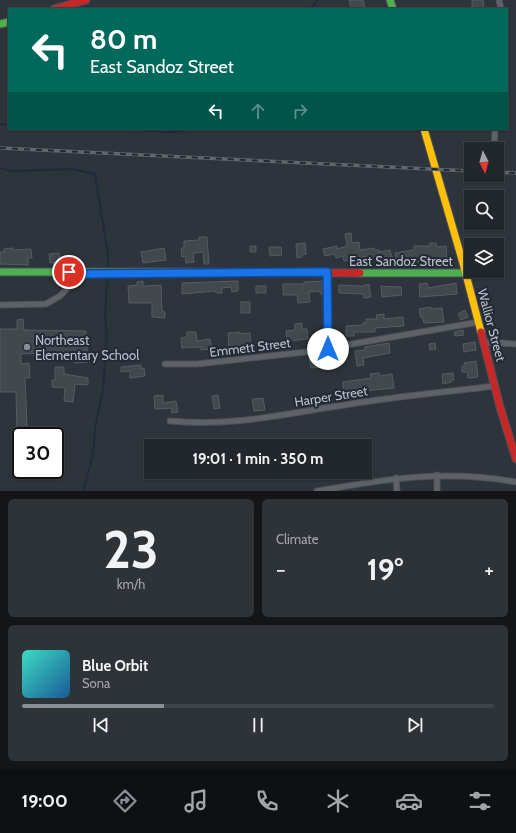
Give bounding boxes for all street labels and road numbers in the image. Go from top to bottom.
street label: East Sandoz Street [349,253,454,269]
street label: Wallior Street [475,287,510,364]
street label: Emmett Street [209,334,292,360]
street label: Harper Street [293,382,369,410]

